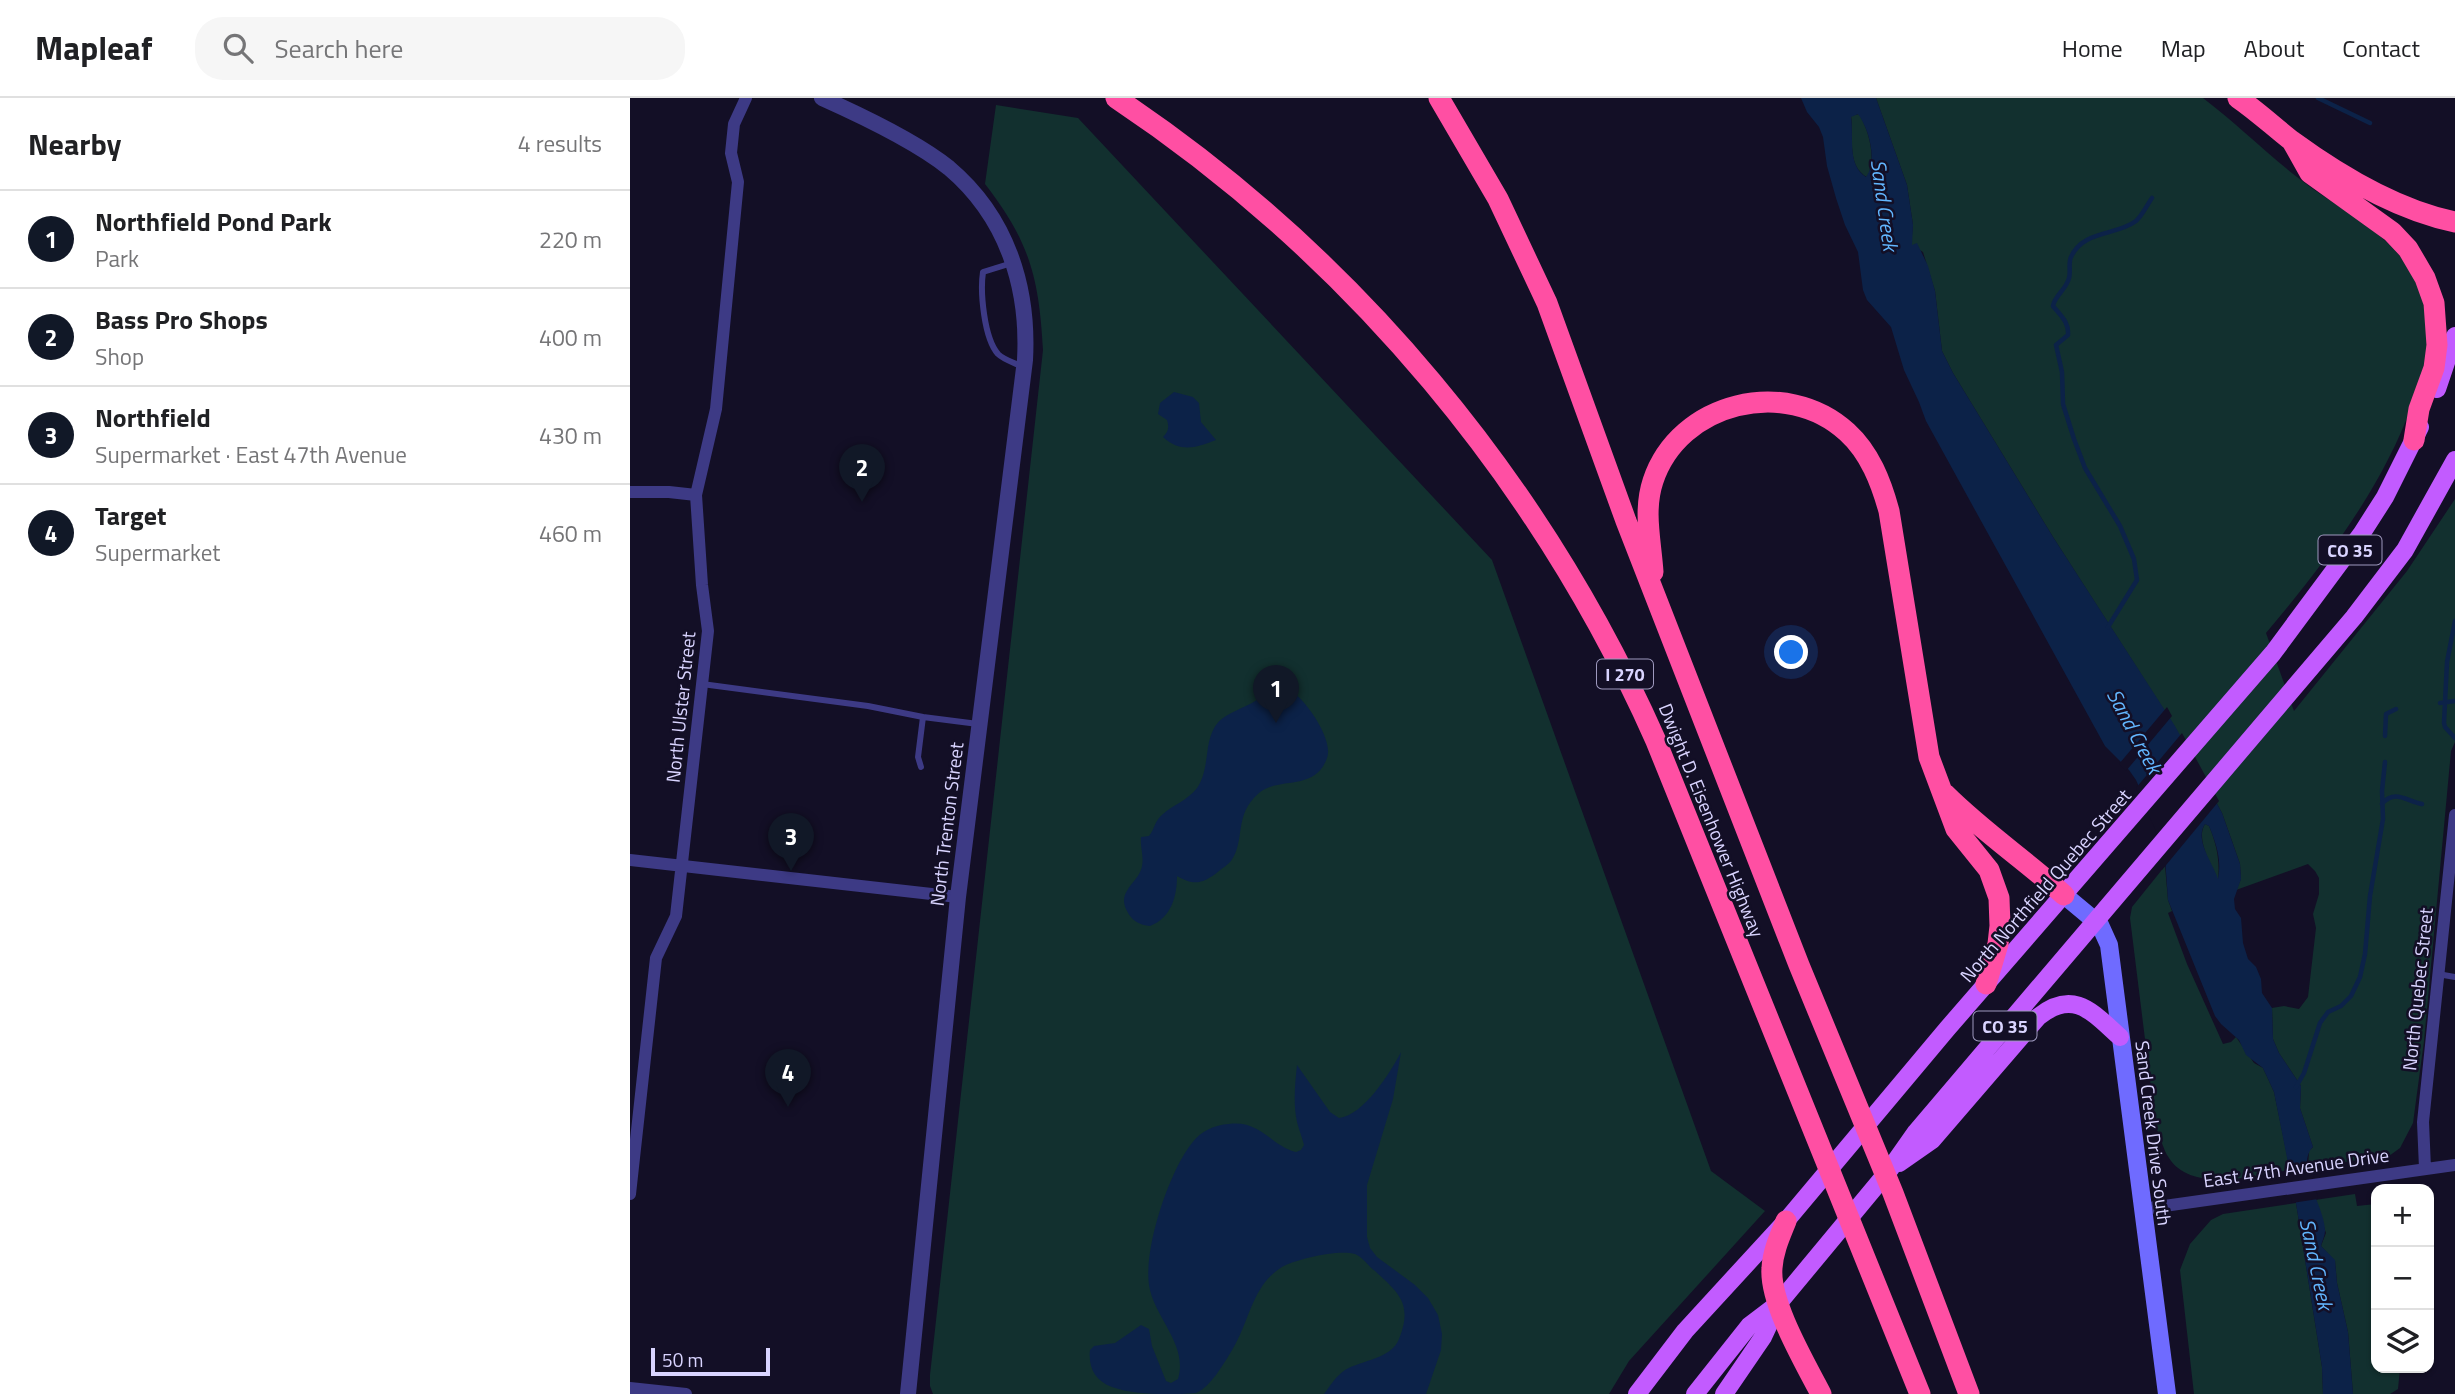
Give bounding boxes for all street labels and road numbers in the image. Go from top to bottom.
road number: CO 35 [2318,536,2382,564]
street label: North Ulster Street [658,630,702,784]
road number: I 270 [1597,660,1653,688]
street label: Dwight D. Eisenhower Highway [1652,699,1772,941]
street label: North Trenton Street [922,740,970,908]
street label: North Northfield Quebec Street [1953,781,2138,988]
street label: North Quebec Street [2394,906,2440,1072]
road number: CO 35 [1974,1012,2036,1041]
street label: Sand Creek Drive South [2128,1039,2180,1227]
street label: East 47th Avenue Drive [2201,1140,2391,1194]

